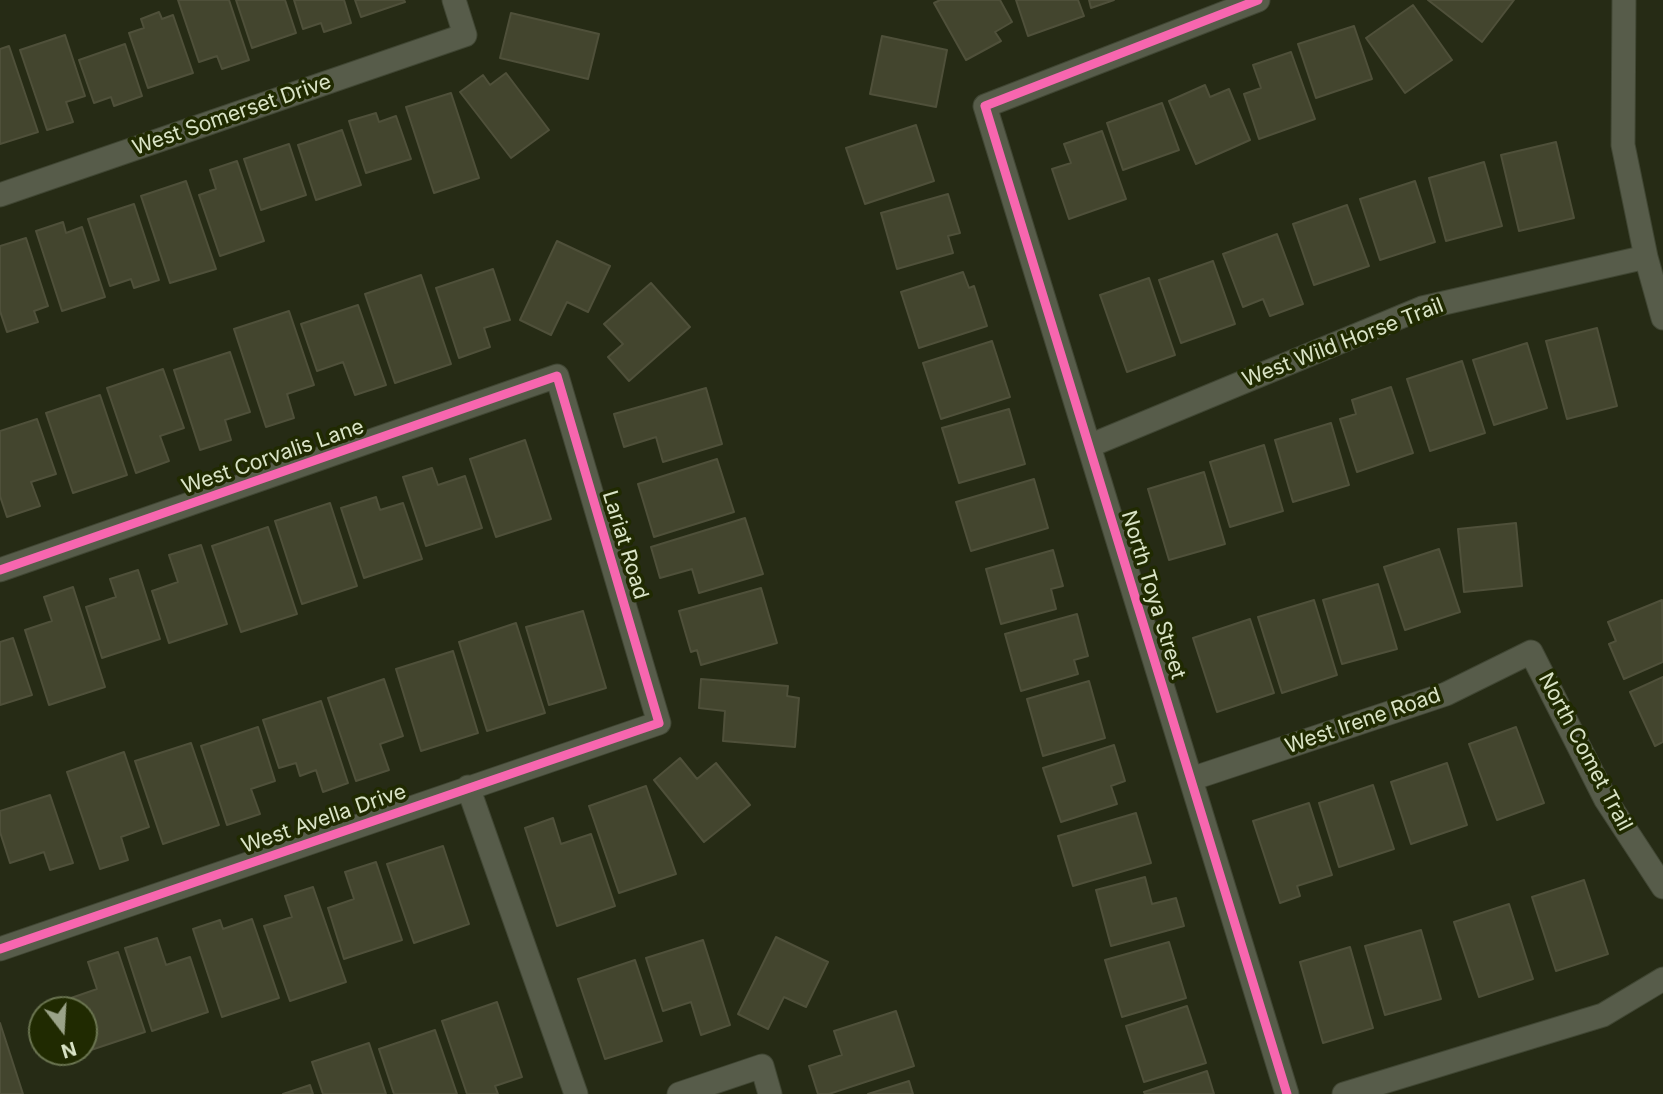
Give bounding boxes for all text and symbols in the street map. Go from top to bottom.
street label: West Somerset Drive [129,69,335,161]
street label: West Wild Horse Trail [1239,293,1447,393]
street label: West Corvalis Lane [179,414,367,500]
street label: Lariat Road [597,488,653,602]
street label: North Toya Street [1115,508,1191,682]
street label: North Comet Trail [1533,669,1637,835]
street label: West Irene Road [1282,683,1444,759]
street label: West Avella Drive [238,779,410,859]
north arrow [28,996,98,1066]
text: N [58,1037,79,1063]

